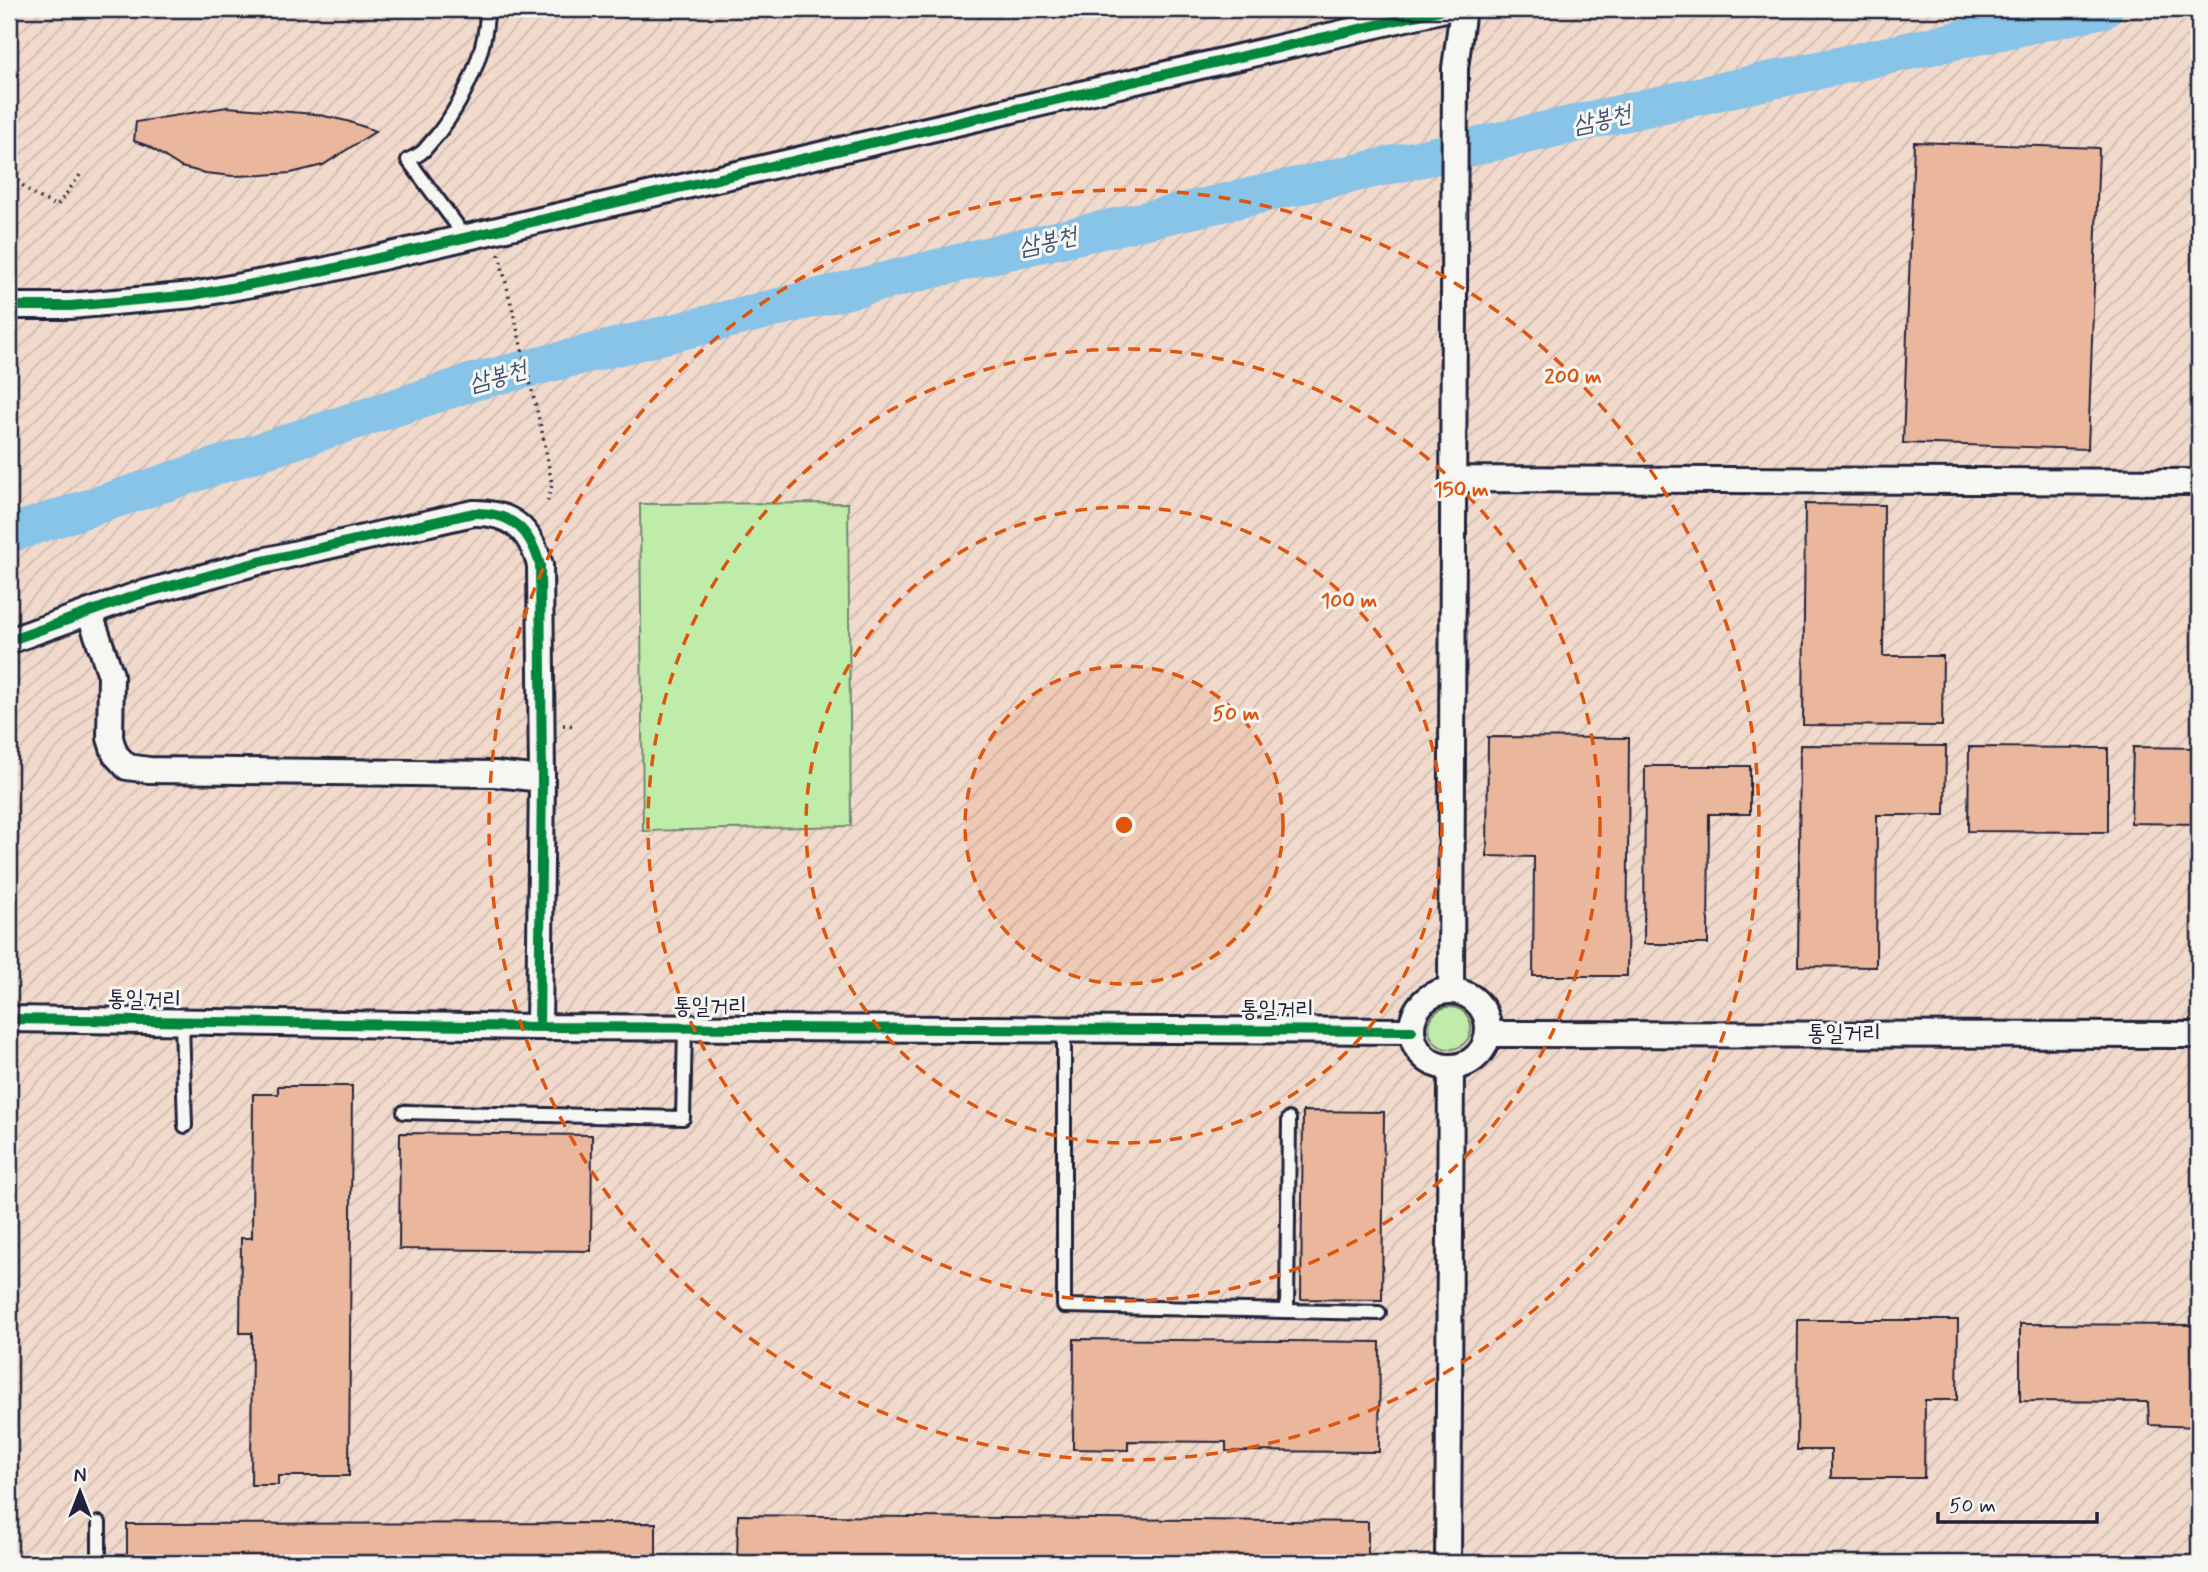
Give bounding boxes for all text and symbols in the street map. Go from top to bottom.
water label: 삼봉천 [1570,98,1636,141]
water label: 삼봉천 [1016,220,1082,263]
water label: 삼봉천 [466,354,533,399]
text: 200 m [1544,363,1602,391]
text: 150 m [1433,476,1489,504]
text: 100 m [1321,587,1377,615]
text: 50 m [1213,700,1260,728]
centre of rings [1112,813,1136,837]
street label: 통일거리 [107,984,181,1016]
street label: 통일거리 [673,992,747,1022]
street label: 통일거리 [1240,995,1314,1025]
street label: 통일거리 [1807,1019,1881,1049]
north arrow [46,1456,116,1526]
text: N [74,1464,86,1489]
scale bar [1938,1481,2098,1525]
text: 50 m [1949,1492,1996,1520]

